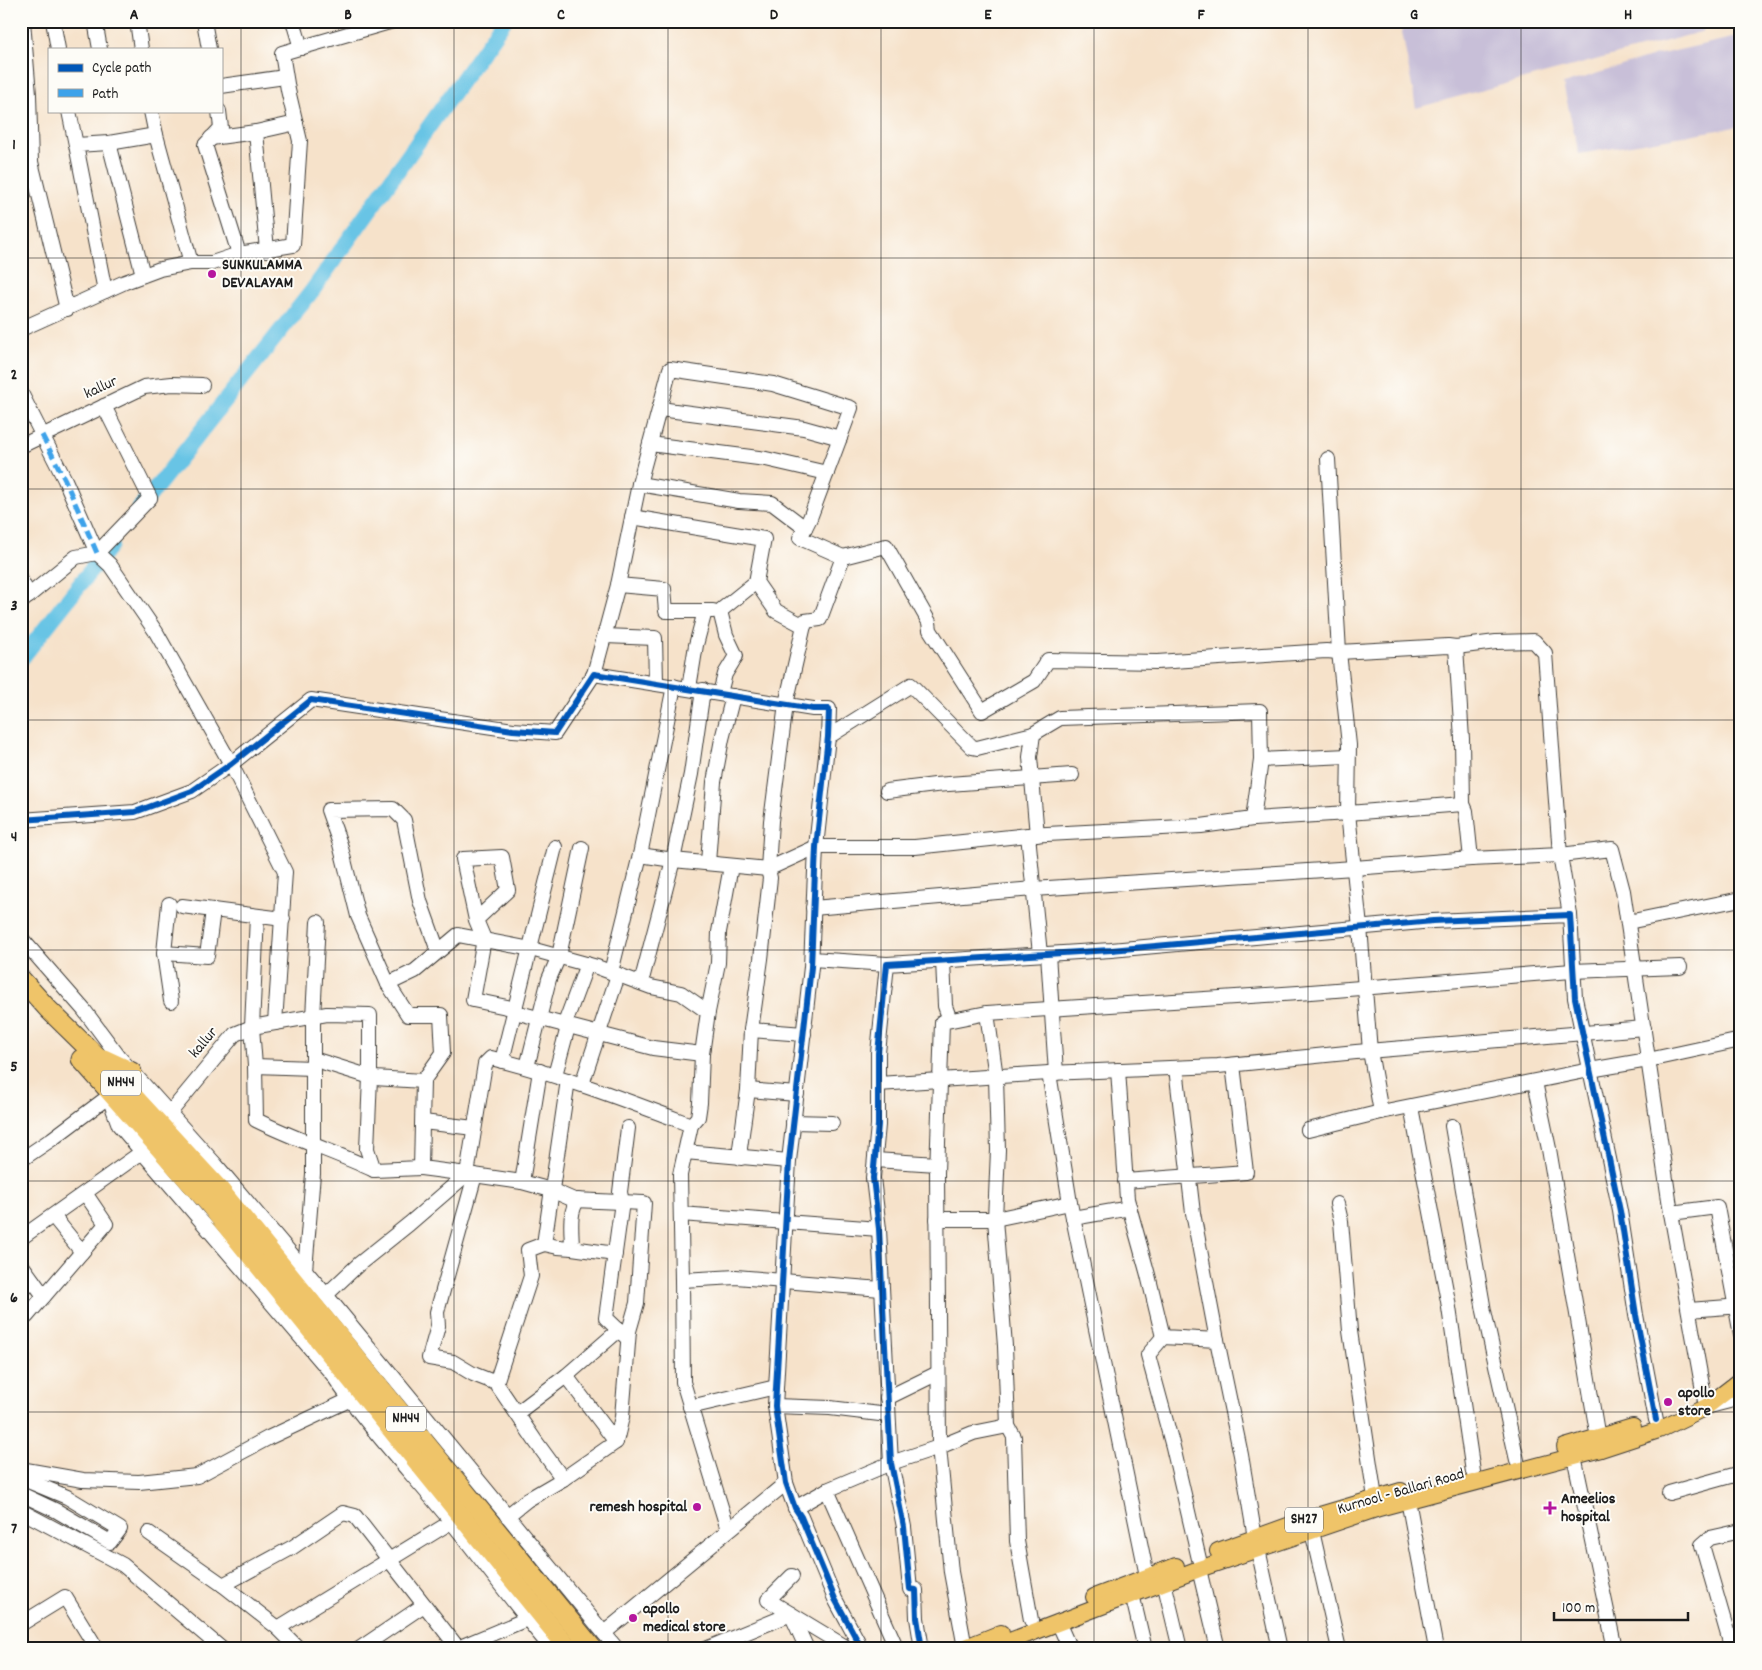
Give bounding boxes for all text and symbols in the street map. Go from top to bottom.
text: A [130,4,139,27]
text: B [344,4,352,27]
text: C [557,4,565,27]
text: D [770,4,779,27]
text: E [984,4,992,27]
text: F [1197,4,1205,27]
text: G [1410,4,1418,27]
text: H [1624,4,1632,27]
legend [48,48,222,112]
text: Cycle path [92,58,152,80]
text: Path [92,84,118,106]
text: 1 [12,134,16,157]
place label: SUNKULAMMA DEVALAYAM [222,254,303,295]
marker: SUNKULAMMA DEVALAYAM [206,268,218,280]
text: 2 [11,364,18,387]
street label: kallur [80,370,122,406]
text: 3 [10,595,18,618]
text: 4 [11,826,17,849]
street label: kallur [184,1022,224,1064]
text: 5 [10,1056,18,1079]
road number: NH44 [101,1070,141,1096]
text: 6 [10,1287,18,1310]
place label: apollo store [1678,1382,1715,1423]
marker: apollo store [1662,1396,1674,1408]
road number: NH44 [386,1406,426,1432]
street label: Kurnool - Ballari Road [1335,1463,1467,1521]
place label: Ameelios hospital [1561,1488,1616,1529]
place label: remesh hospital [590,1496,687,1519]
marker: remesh hospital [691,1501,703,1513]
marker: Ameelios hospital [1543,1501,1557,1515]
road number: SH27 [1285,1508,1323,1532]
text: 7 [11,1518,17,1541]
scale bar [1554,1590,1688,1622]
place label: apollo medical store [643,1598,726,1639]
text: 100 m [1562,1598,1595,1620]
marker: apollo medical store [627,1612,639,1624]

